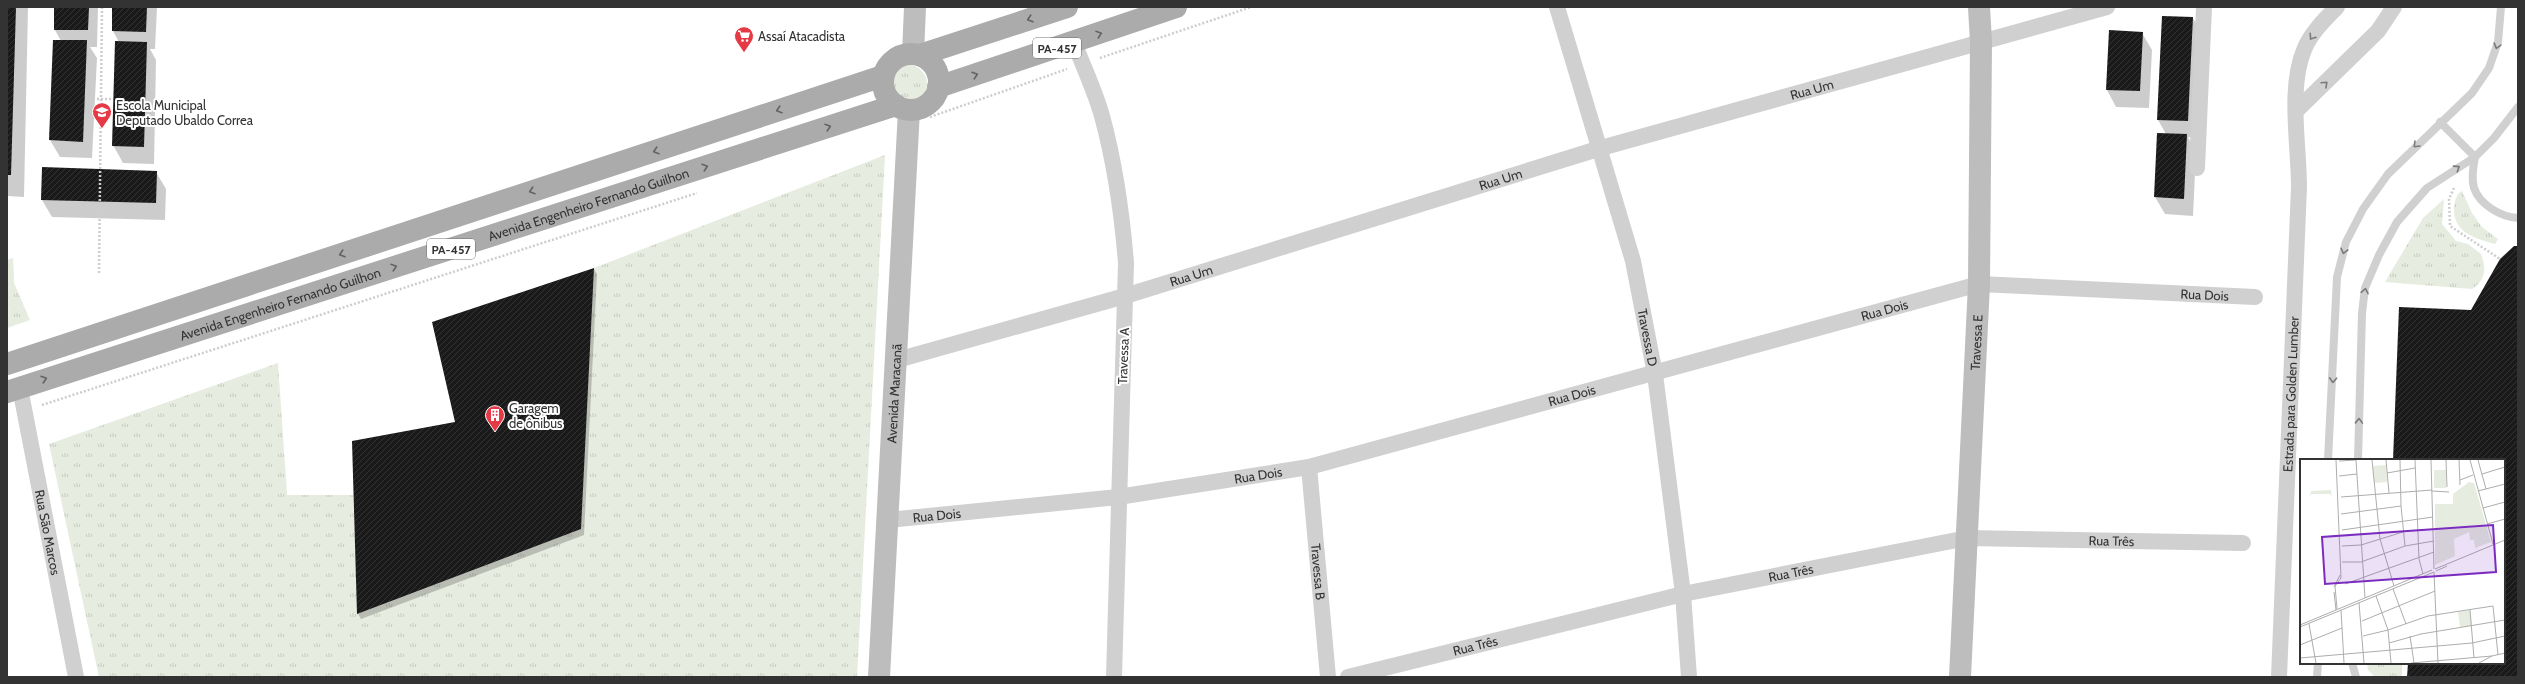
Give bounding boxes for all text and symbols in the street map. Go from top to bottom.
one-way arrow [1027,15,1034,23]
supermarket icon: Assaí Atacadista [733,25,755,53]
place label: Assaí Atacadista [758,28,846,44]
one-way arrow [1095,30,1102,38]
one-way arrow [2310,32,2317,39]
road number: PA-457 [1033,38,1081,58]
one-way arrow [2493,42,2502,49]
one-way arrow [972,71,979,80]
street label: Rua Um [1788,76,1835,103]
one-way arrow [2320,81,2328,89]
place label: Escola Municipal Deputado Ubaldo Correa [116,97,254,128]
school or university icon: Escola Municipal Deputado Ubaldo Correa [91,101,113,129]
one-way arrow [776,105,783,114]
one-way arrow [825,123,832,132]
one-way arrow [2413,140,2421,148]
one-way arrow [652,146,659,155]
one-way arrow [701,163,708,172]
street label: Avenida Engenheiro Fernando Guilhon [486,164,691,244]
street label: Rua Um [1477,165,1524,193]
one-way arrow [2453,166,2460,173]
one-way arrow [529,187,536,195]
road number: PA-457 [427,239,475,259]
one-way arrow [2340,248,2348,254]
one-way arrow [339,249,346,258]
street label: Rua Um [1168,261,1215,290]
one-way arrow [391,263,398,272]
street label: Avenida Engenheiro Fernando Guilhon [178,264,383,344]
street label: Rua Dois [2180,286,2230,304]
one-way arrow [2360,288,2369,295]
street label: Rua Dois [1859,296,1910,324]
street label: Travessa D [1634,307,1661,368]
street label: Travessa E [1967,314,1986,371]
street label: Estrada para Golden Lumber [2279,315,2302,472]
street label: Travessa A [1114,327,1132,385]
street label: Avenida Maracanã [883,342,905,444]
one-way arrow [40,375,47,384]
one-way arrow [2328,377,2337,383]
street label: Rua Dois [1546,381,1598,409]
place label: Garagem de ônibus [509,400,563,431]
building icon: Garagem de ônibus [484,404,506,432]
one-way arrow [2355,418,2363,424]
inset map [2300,459,2505,664]
street label: Rua Dois [1233,463,1284,487]
street label: Rua São Marcos [32,488,64,577]
street label: Rua Dois [912,505,962,525]
street label: Rua Três [2088,532,2135,549]
street label: Travessa B [1308,543,1329,601]
street label: Rua Três [1767,560,1815,585]
street label: Rua Três [1451,632,1500,659]

